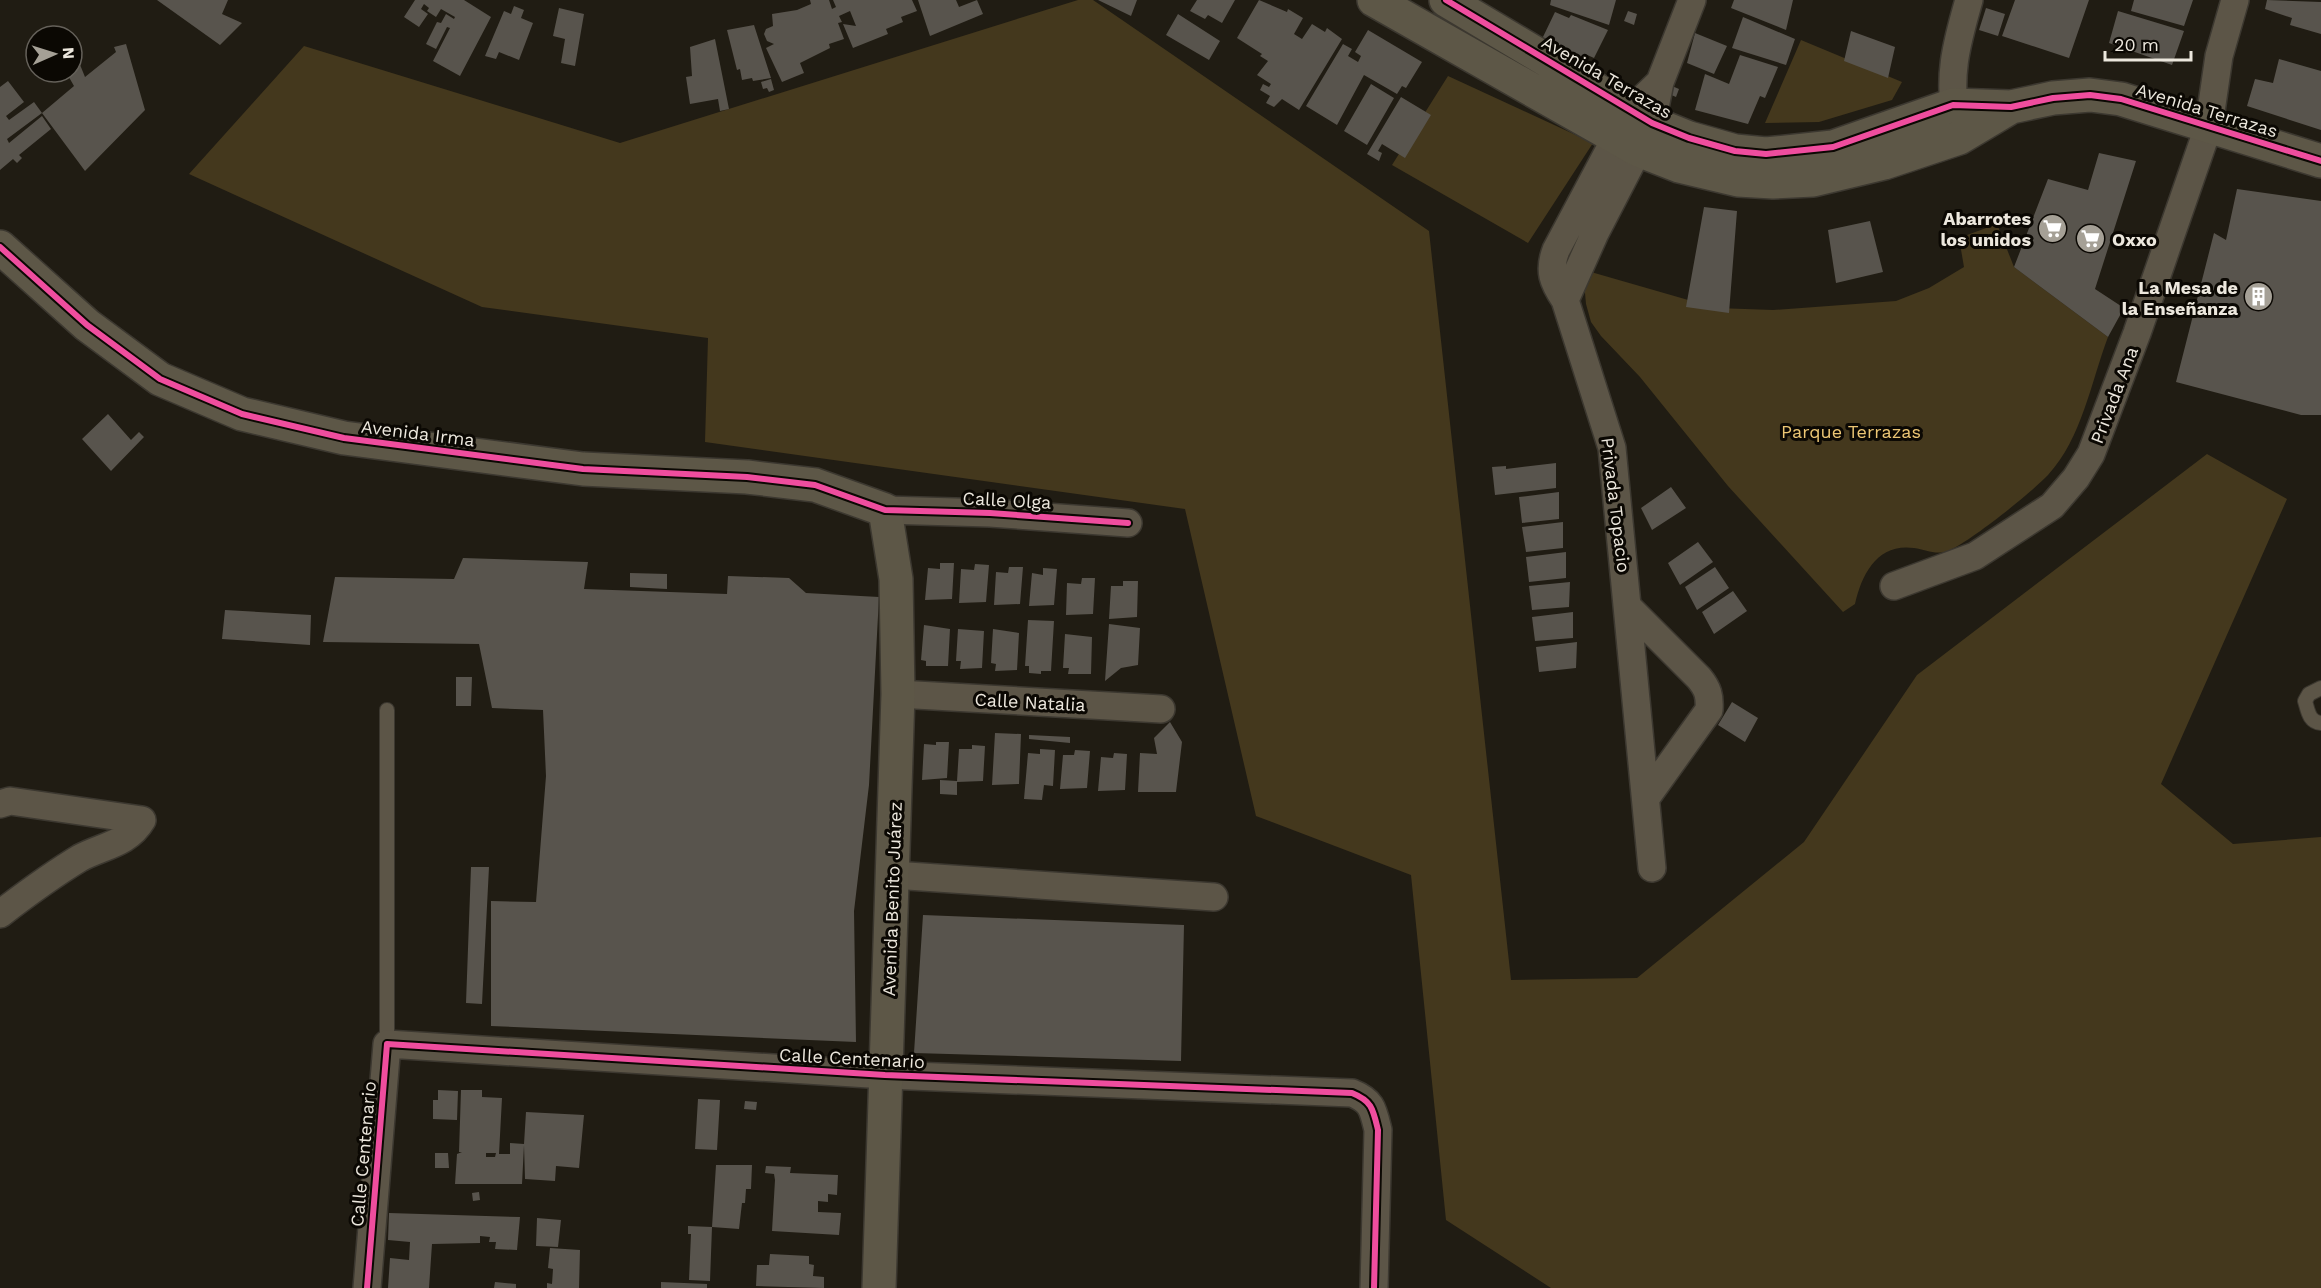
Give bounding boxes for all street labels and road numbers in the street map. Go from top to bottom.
street label: Avenida Terrazas [1538,31,1676,123]
street label: Avenida Terrazas [2134,78,2280,142]
street label: Privada Ana [2086,344,2142,446]
street label: Avenida Irma [360,416,476,450]
street label: Privada Topacio [1597,436,1635,574]
street label: Calle Olga [962,487,1052,513]
street label: Calle Natalia [974,689,1086,715]
street label: Avenida Benito Juárez [878,801,906,997]
street label: Calle Centenario [779,1044,925,1072]
street label: Calle Centenario [346,1080,380,1228]

